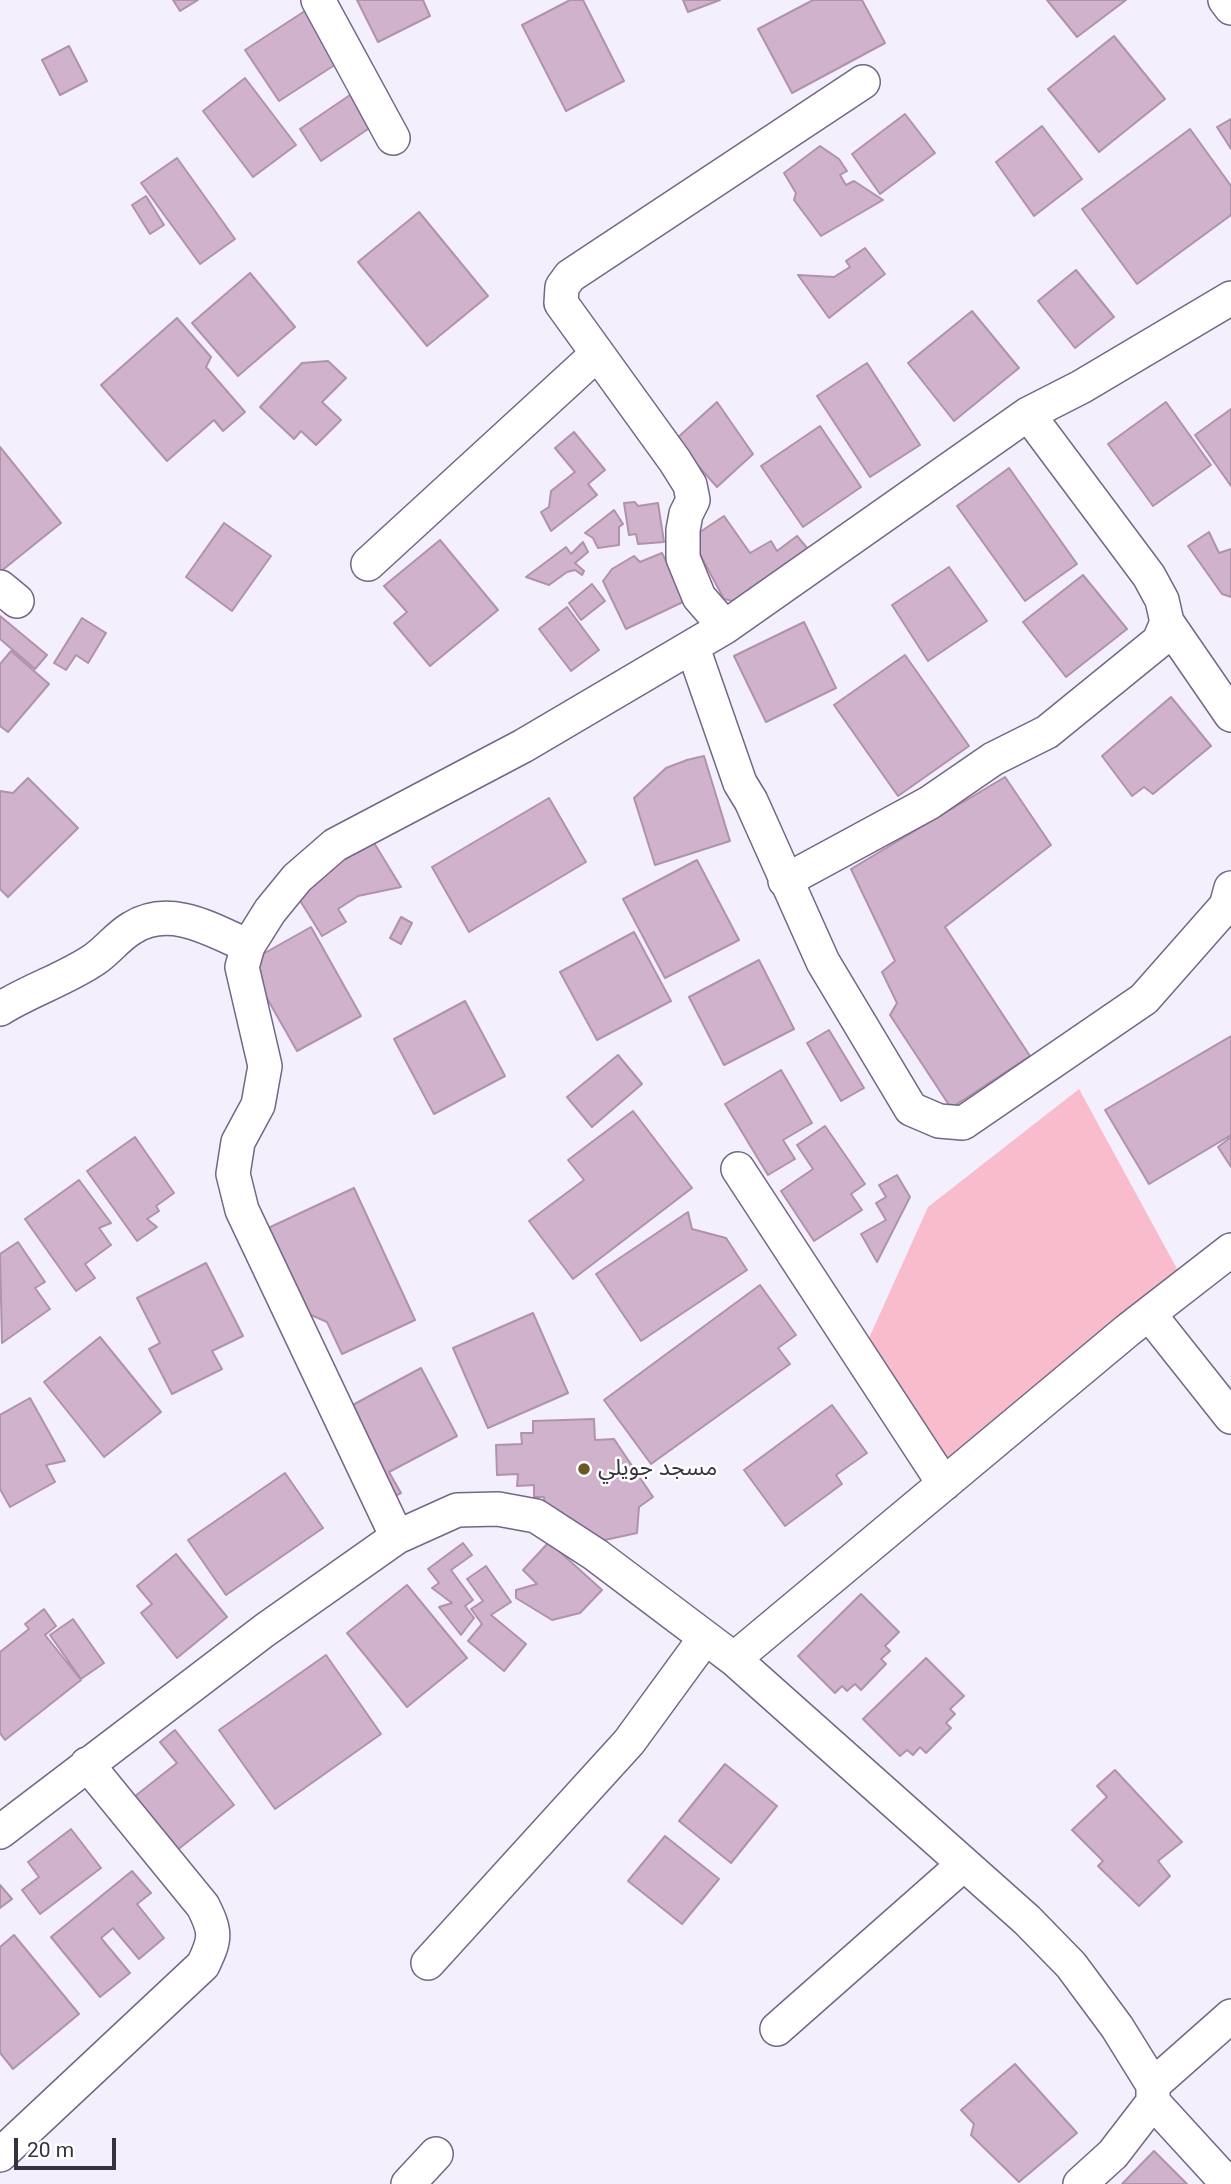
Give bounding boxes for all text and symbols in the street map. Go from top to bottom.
place label: مسجد جويلي [598,1455,717,1483]
marker: مسجد جويلي [576,1461,592,1477]
scale bar [18,2124,119,2168]
text: 20 m [27,2138,74,2162]

